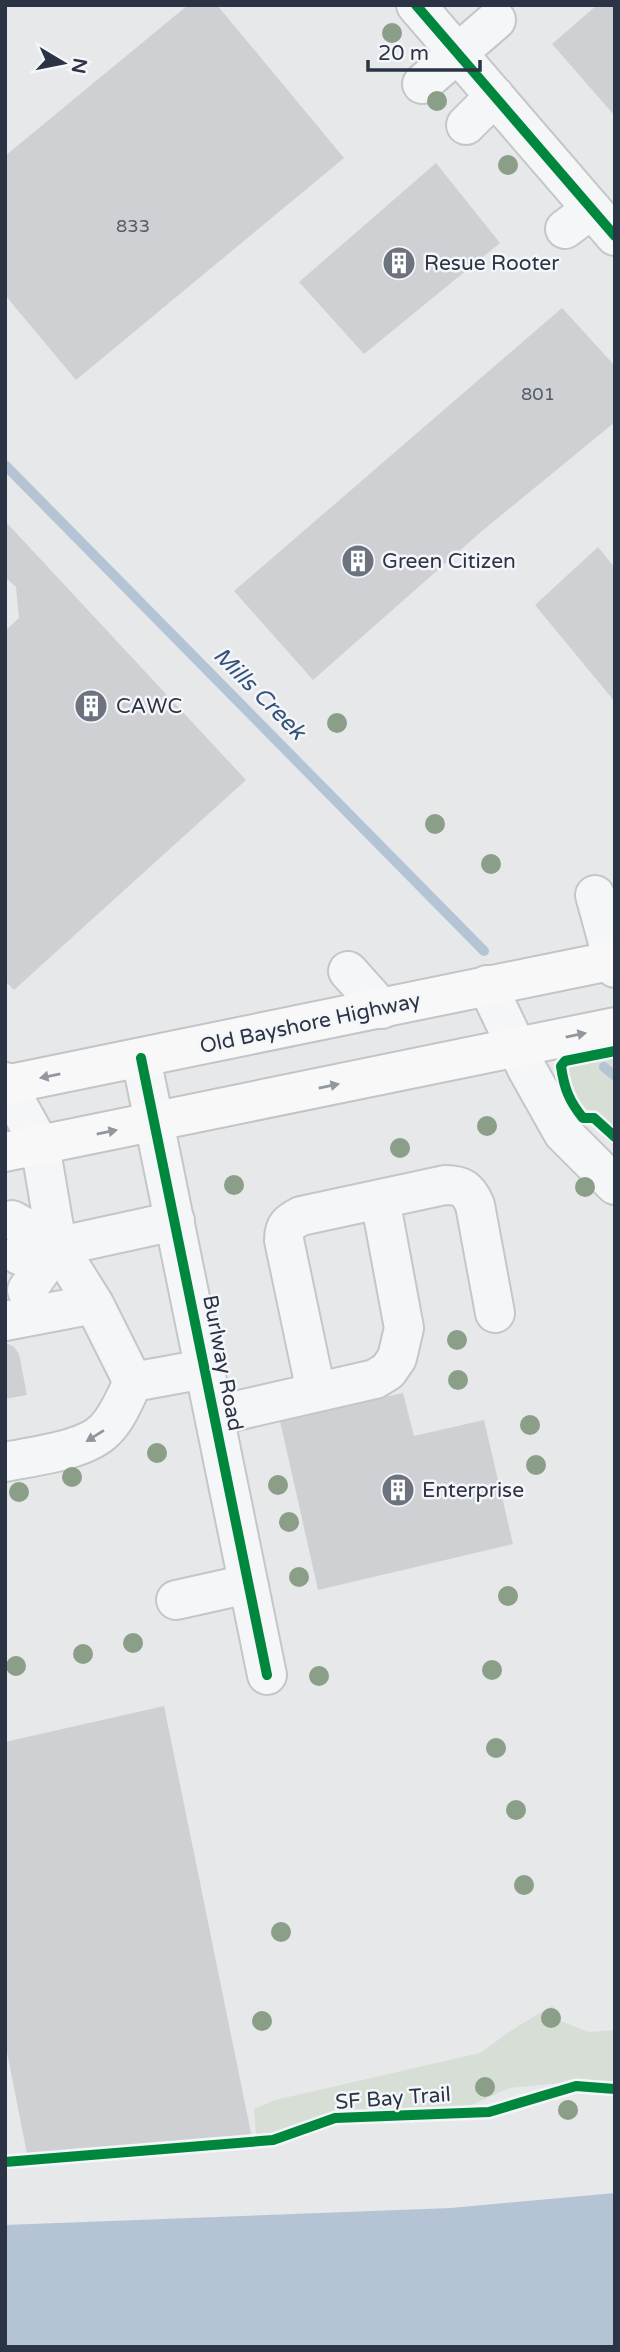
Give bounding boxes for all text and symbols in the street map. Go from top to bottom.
north arrow [28,28,98,98]
scale bar [368,28,480,72]
text: 20 m [378,41,429,66]
text: N [67,56,91,75]
house number: 833 [116,215,150,237]
building icon: Resue Rooter [380,244,418,282]
place label: Resue Rooter [424,251,559,276]
house number: 801 [521,383,555,405]
building icon: Green Citizen [339,542,377,580]
place label: Green Citizen [382,549,516,574]
water label: Mills Creek [207,642,312,747]
building icon: CAWC [72,687,110,725]
place label: CAWC [116,694,182,719]
street label: Old Bayshore Highway [197,988,423,1059]
one-way arrow [565,1030,587,1041]
one-way arrow [39,1071,61,1082]
one-way arrow [318,1081,340,1092]
one-way arrow [96,1126,118,1137]
street label: Burlway Road [197,1293,248,1433]
one-way arrow [85,1430,105,1443]
building icon: Enterprise [379,1471,417,1509]
place label: Enterprise [422,1478,524,1503]
street label: SF Bay Trail [334,2082,452,2115]

